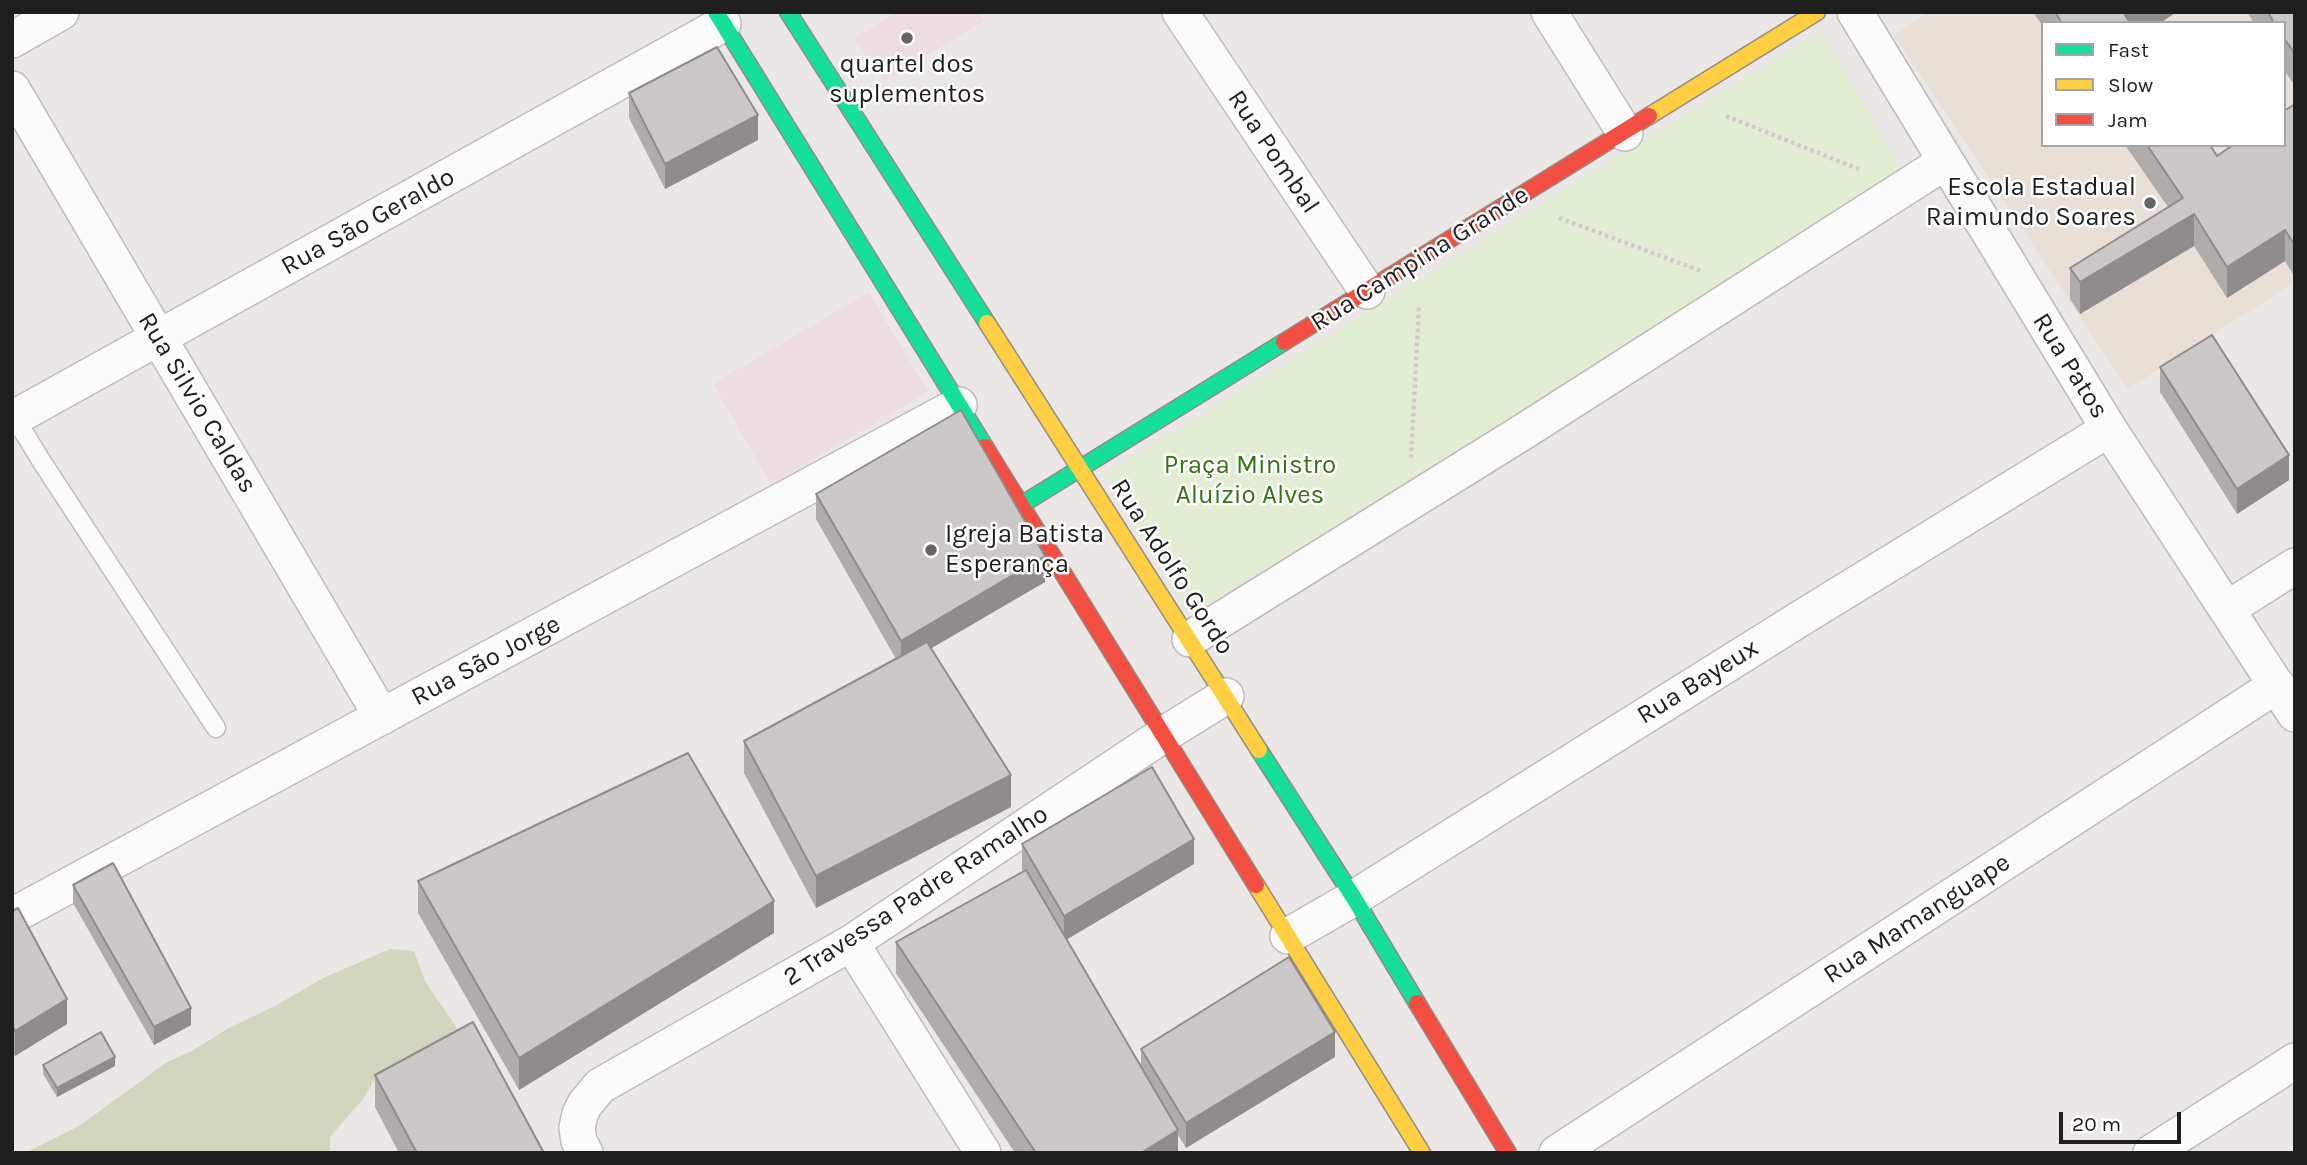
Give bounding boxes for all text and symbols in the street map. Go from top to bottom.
legend [2041,21,2286,147]
marker: quartel dos suplementos [899,30,915,46]
text: Fast [2108,38,2149,62]
place label: quartel dos suplementos [829,49,985,110]
text: Slow [2108,73,2153,97]
street label: Rua Pombal [1220,84,1326,220]
text: Jam [2108,108,2148,132]
street label: Rua São Geraldo [276,162,460,282]
place label: Escola Estadual Raimundo Soares [1926,172,2136,234]
street label: Rua Campina Grande [1305,179,1535,339]
marker: Escola Estadual Raimundo Soares [2142,195,2158,211]
street label: Rua Silvio Caldas [131,307,263,499]
street label: Rua Patos [2025,307,2115,425]
park label: Praça Ministro Aluízio Alves [1164,450,1336,512]
street label: Rua Adolfo Gordo [1104,473,1240,661]
place label: Igreja Batista Esperança [945,519,1104,580]
marker: Igreja Batista Esperança [923,542,939,558]
street label: Rua São Jorge [406,609,566,713]
street label: Rua Bayeux [1632,632,1764,732]
street label: 2 Travessa Padre Ramalho [778,799,1054,993]
street label: Rua Mamanguape [1818,847,2016,991]
scale bar [2062,1098,2184,1142]
text: 20 m [2072,1112,2121,1136]

